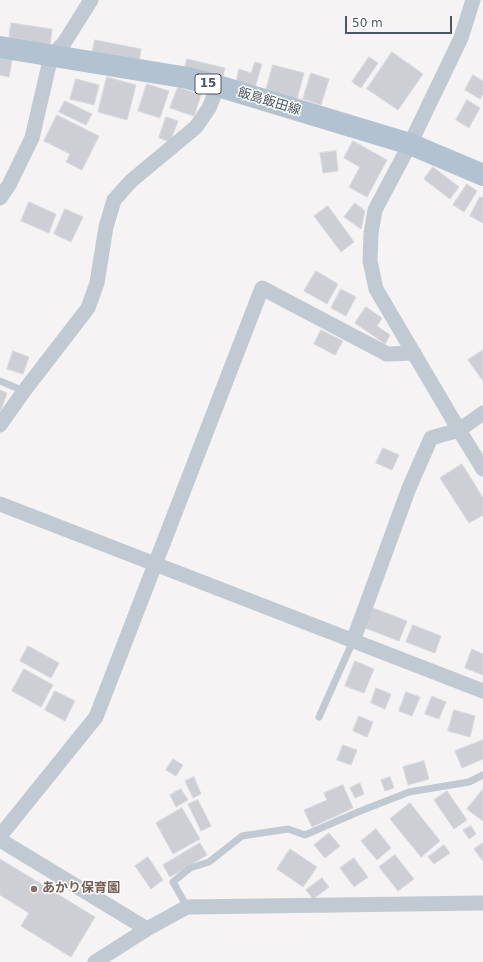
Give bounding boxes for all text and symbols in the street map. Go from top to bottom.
scale bar [347,8,454,34]
text: 50 m [352,16,383,30]
road number: 15 [195,74,221,94]
street label: 飯島飯田線 [236,85,302,119]
place label: あかり保育園 [42,881,120,897]
marker: あかり保育園 [29,884,39,894]

